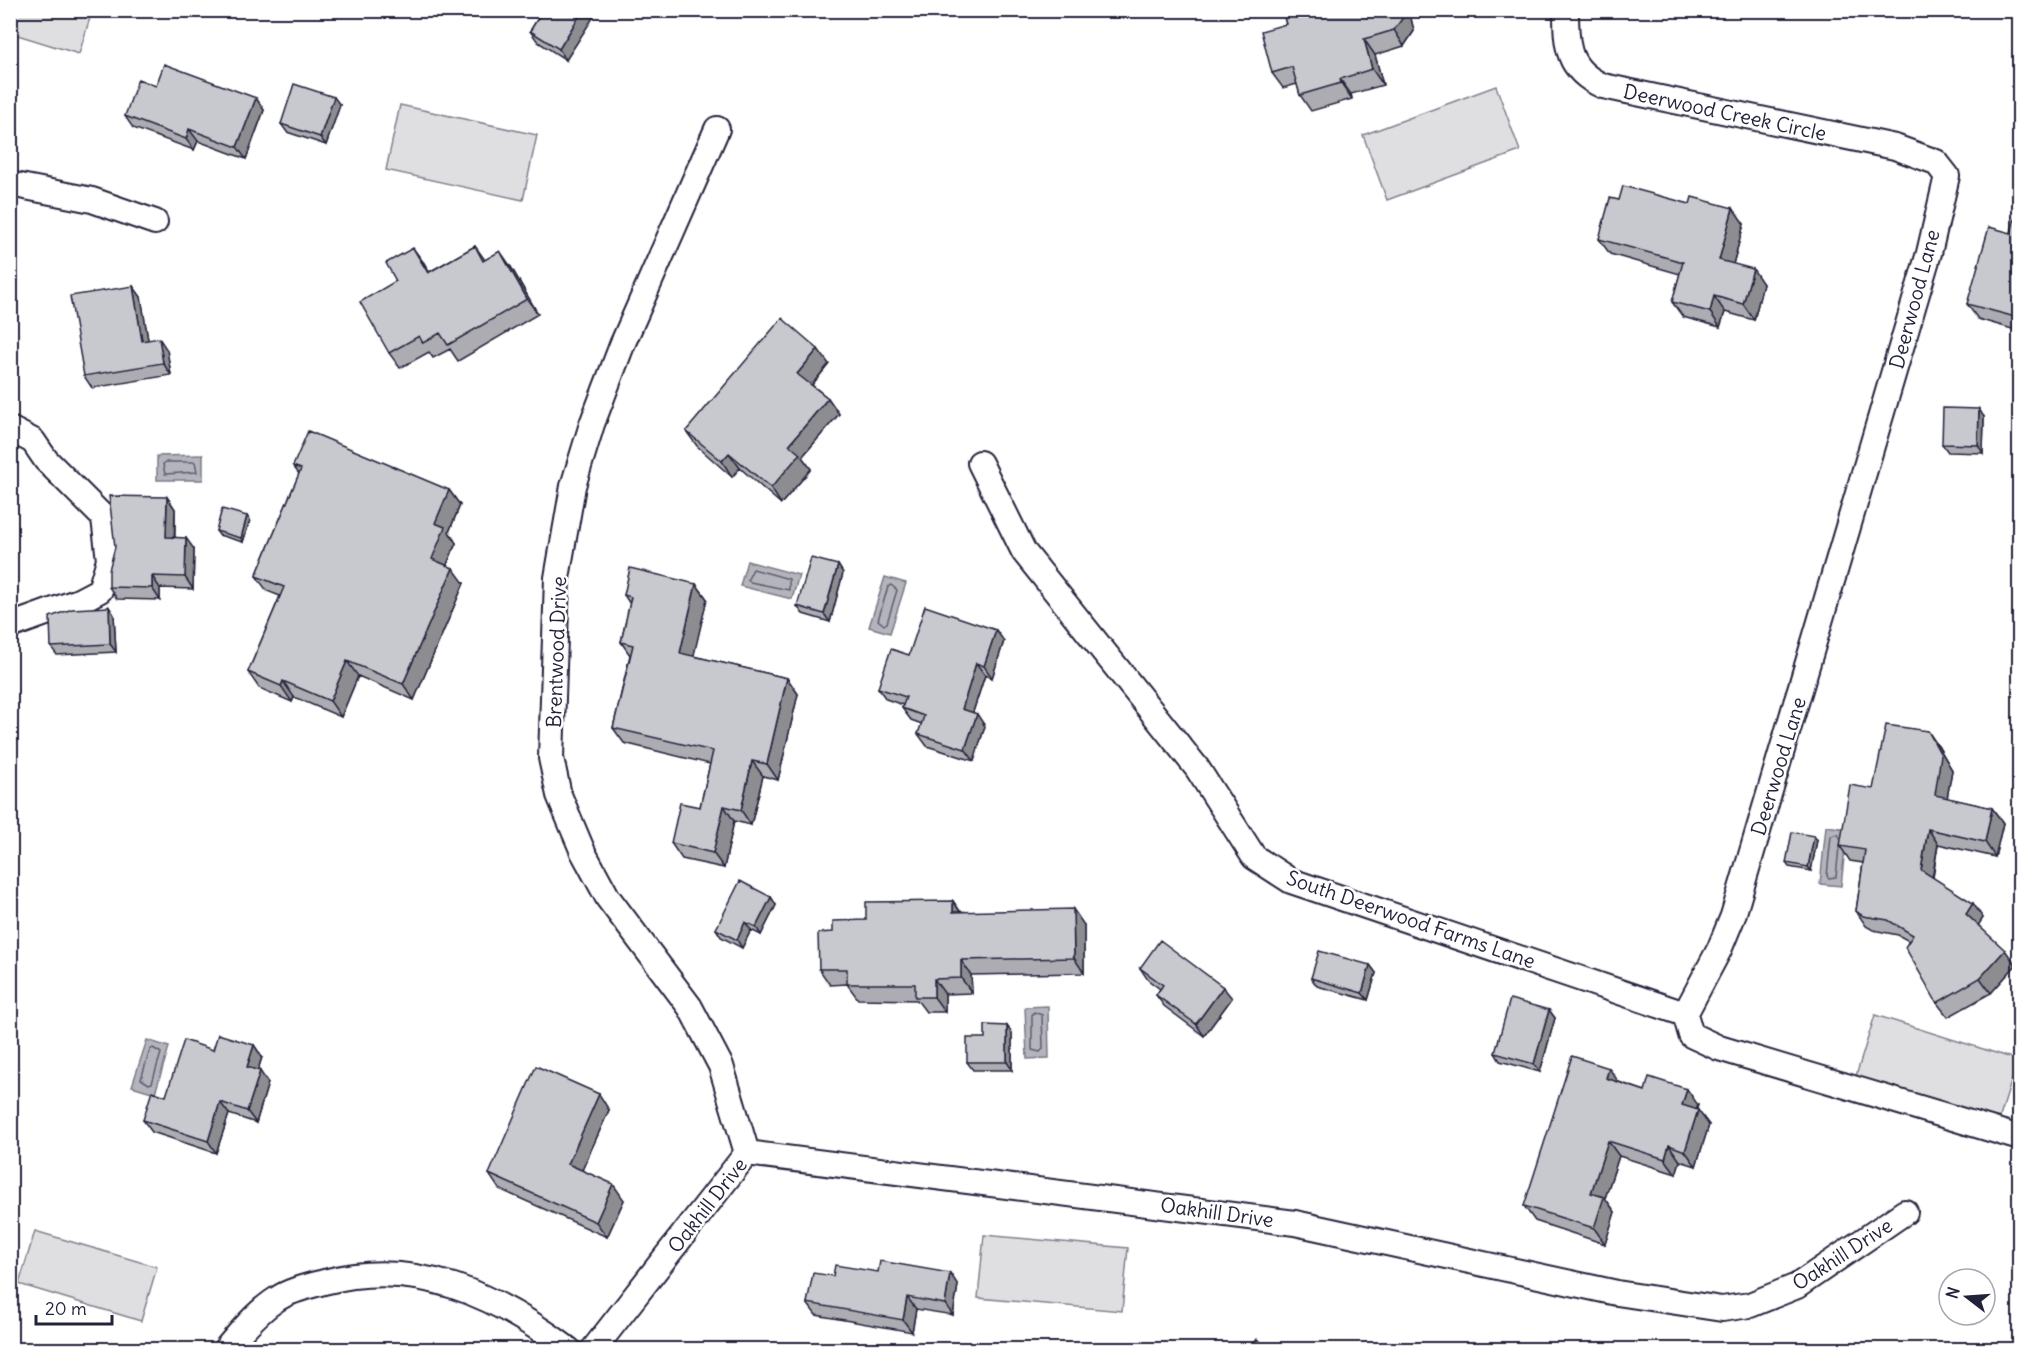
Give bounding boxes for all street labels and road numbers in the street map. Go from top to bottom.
street label: Deerwood Creek Circle [1621,78,1829,146]
street label: Deerwood Lane [1883,227,1945,371]
street label: Brentwood Drive [541,576,571,728]
street label: Deerwood Lane [1745,694,1811,838]
street label: South Deerwood Farms Lane [1283,865,1539,973]
street label: Oakhill Drive [662,1152,752,1258]
street label: Oakhill Drive [1159,1192,1275,1232]
street label: Oakhill Drive [1787,1212,1897,1296]

